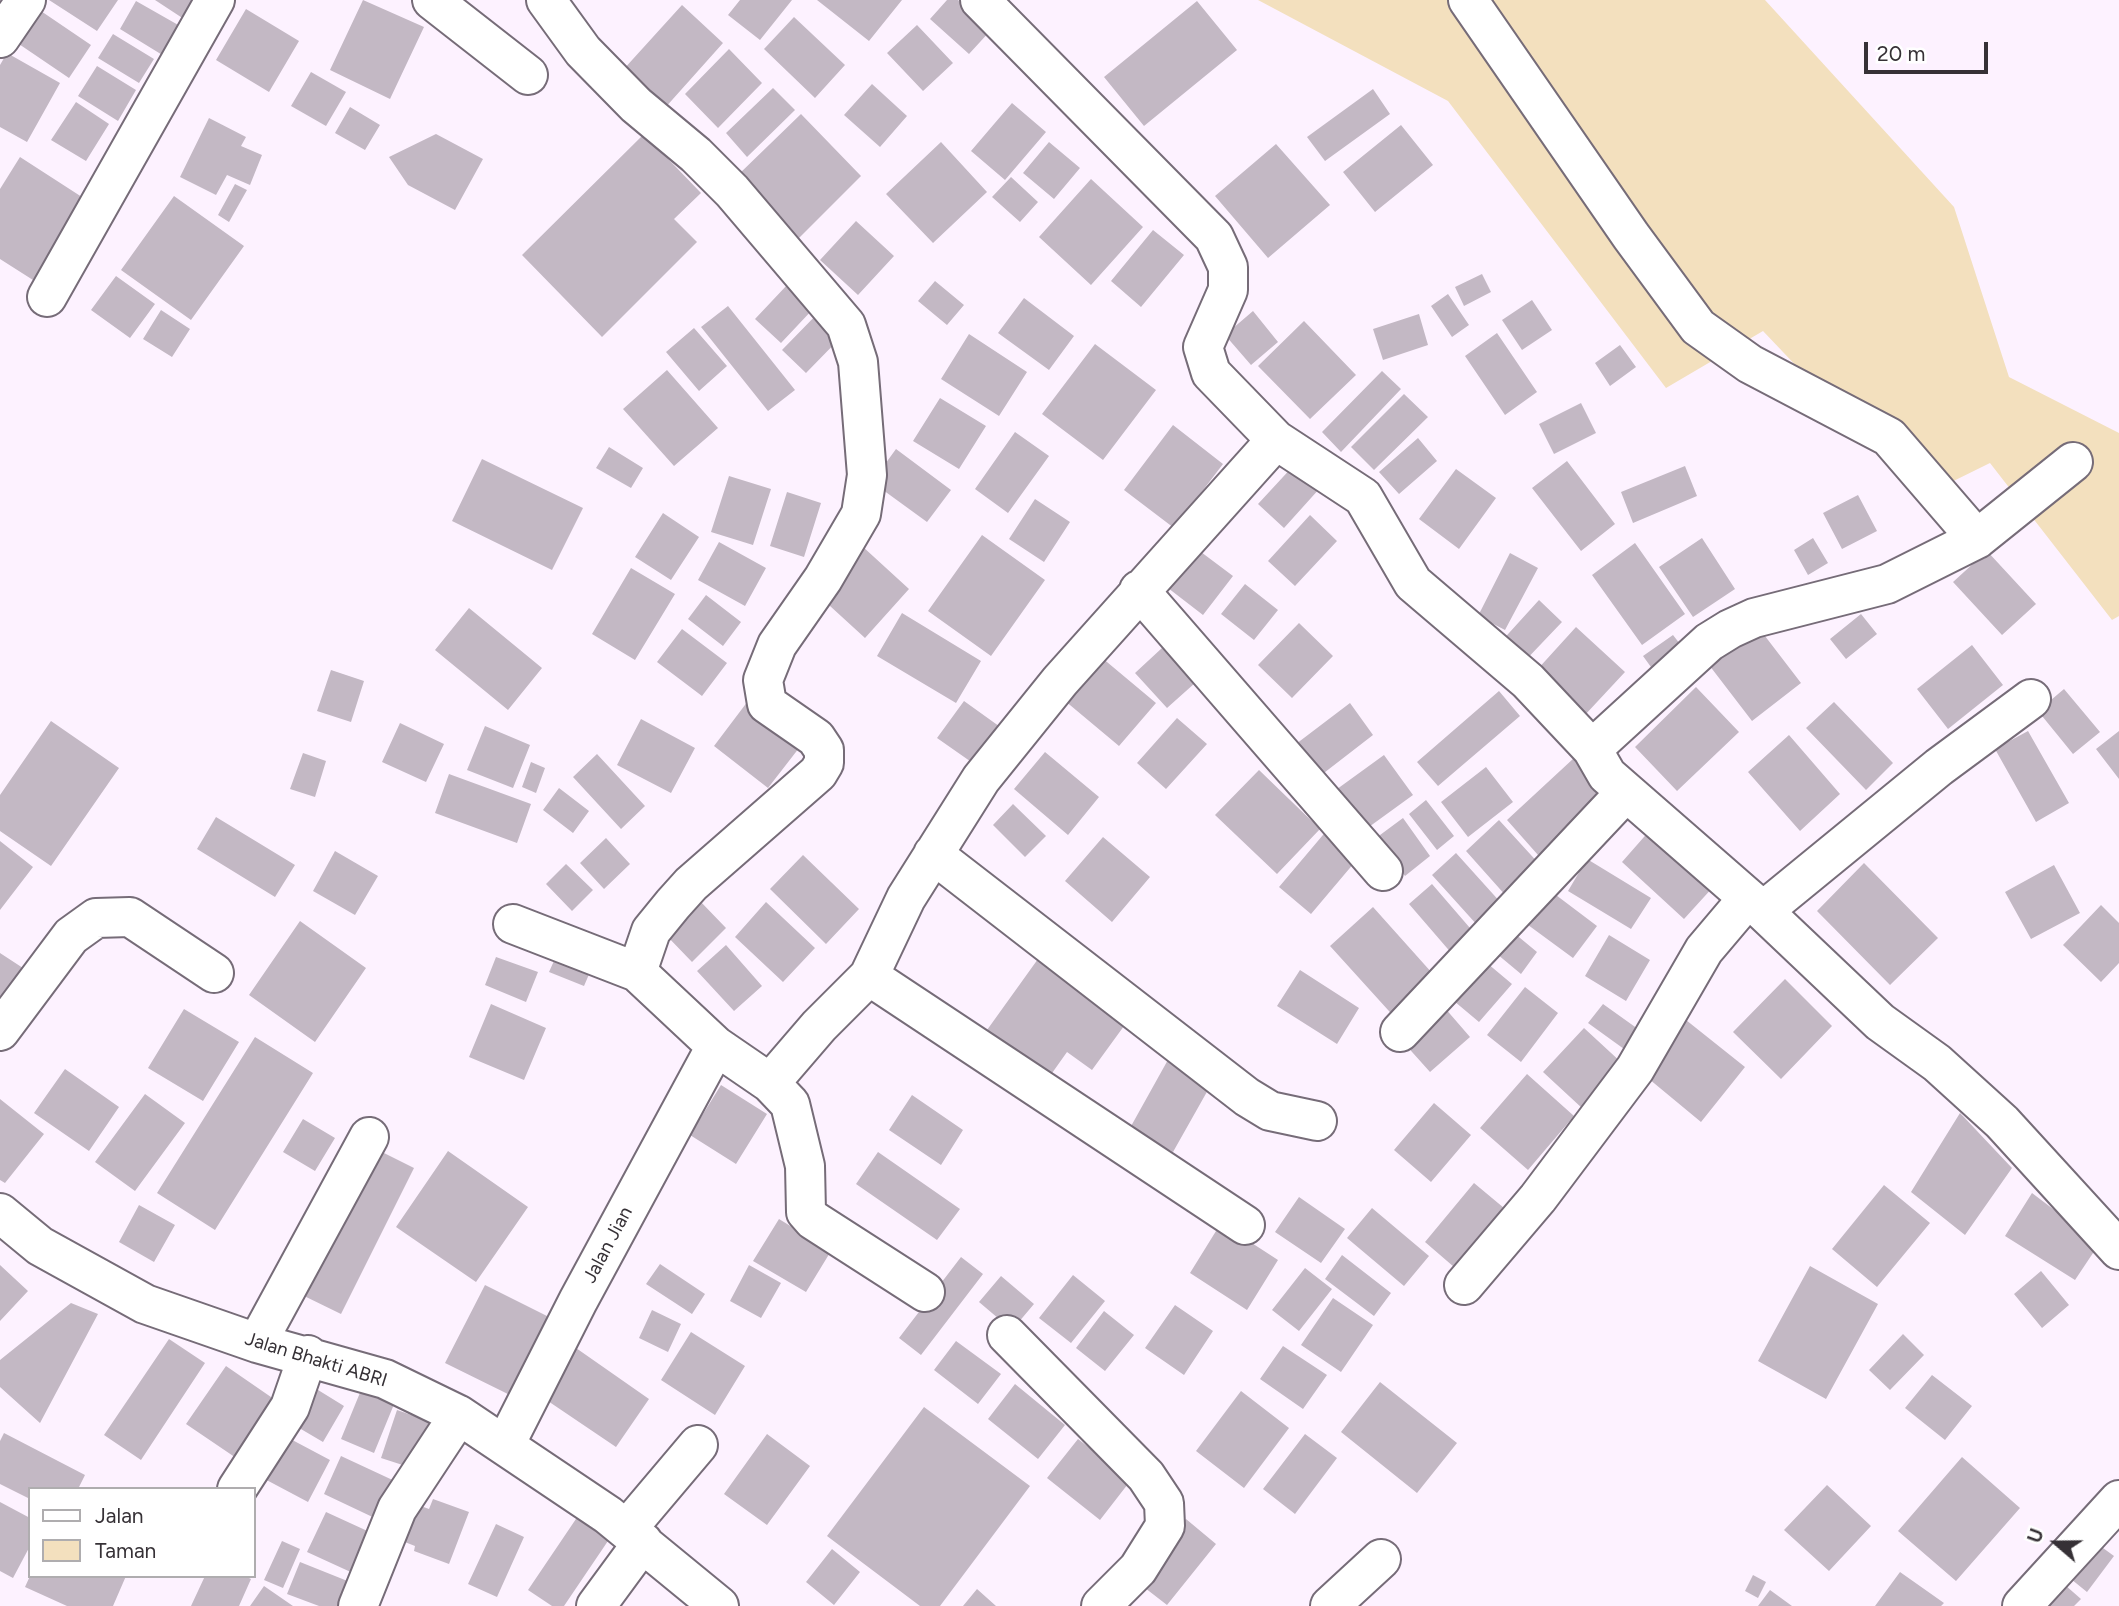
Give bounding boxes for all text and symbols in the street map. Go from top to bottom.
scale bar [1867,28,1991,72]
text: 20 m [1877,41,1925,66]
street label: Jalan Jian [578,1203,638,1287]
street label: Jalan Bhakti ABRI [242,1328,390,1392]
legend [28,1487,256,1578]
text: Jalan [95,1503,144,1528]
north arrow [2021,1508,2091,1578]
text: U [2023,1525,2049,1546]
text: Taman [95,1538,156,1563]

